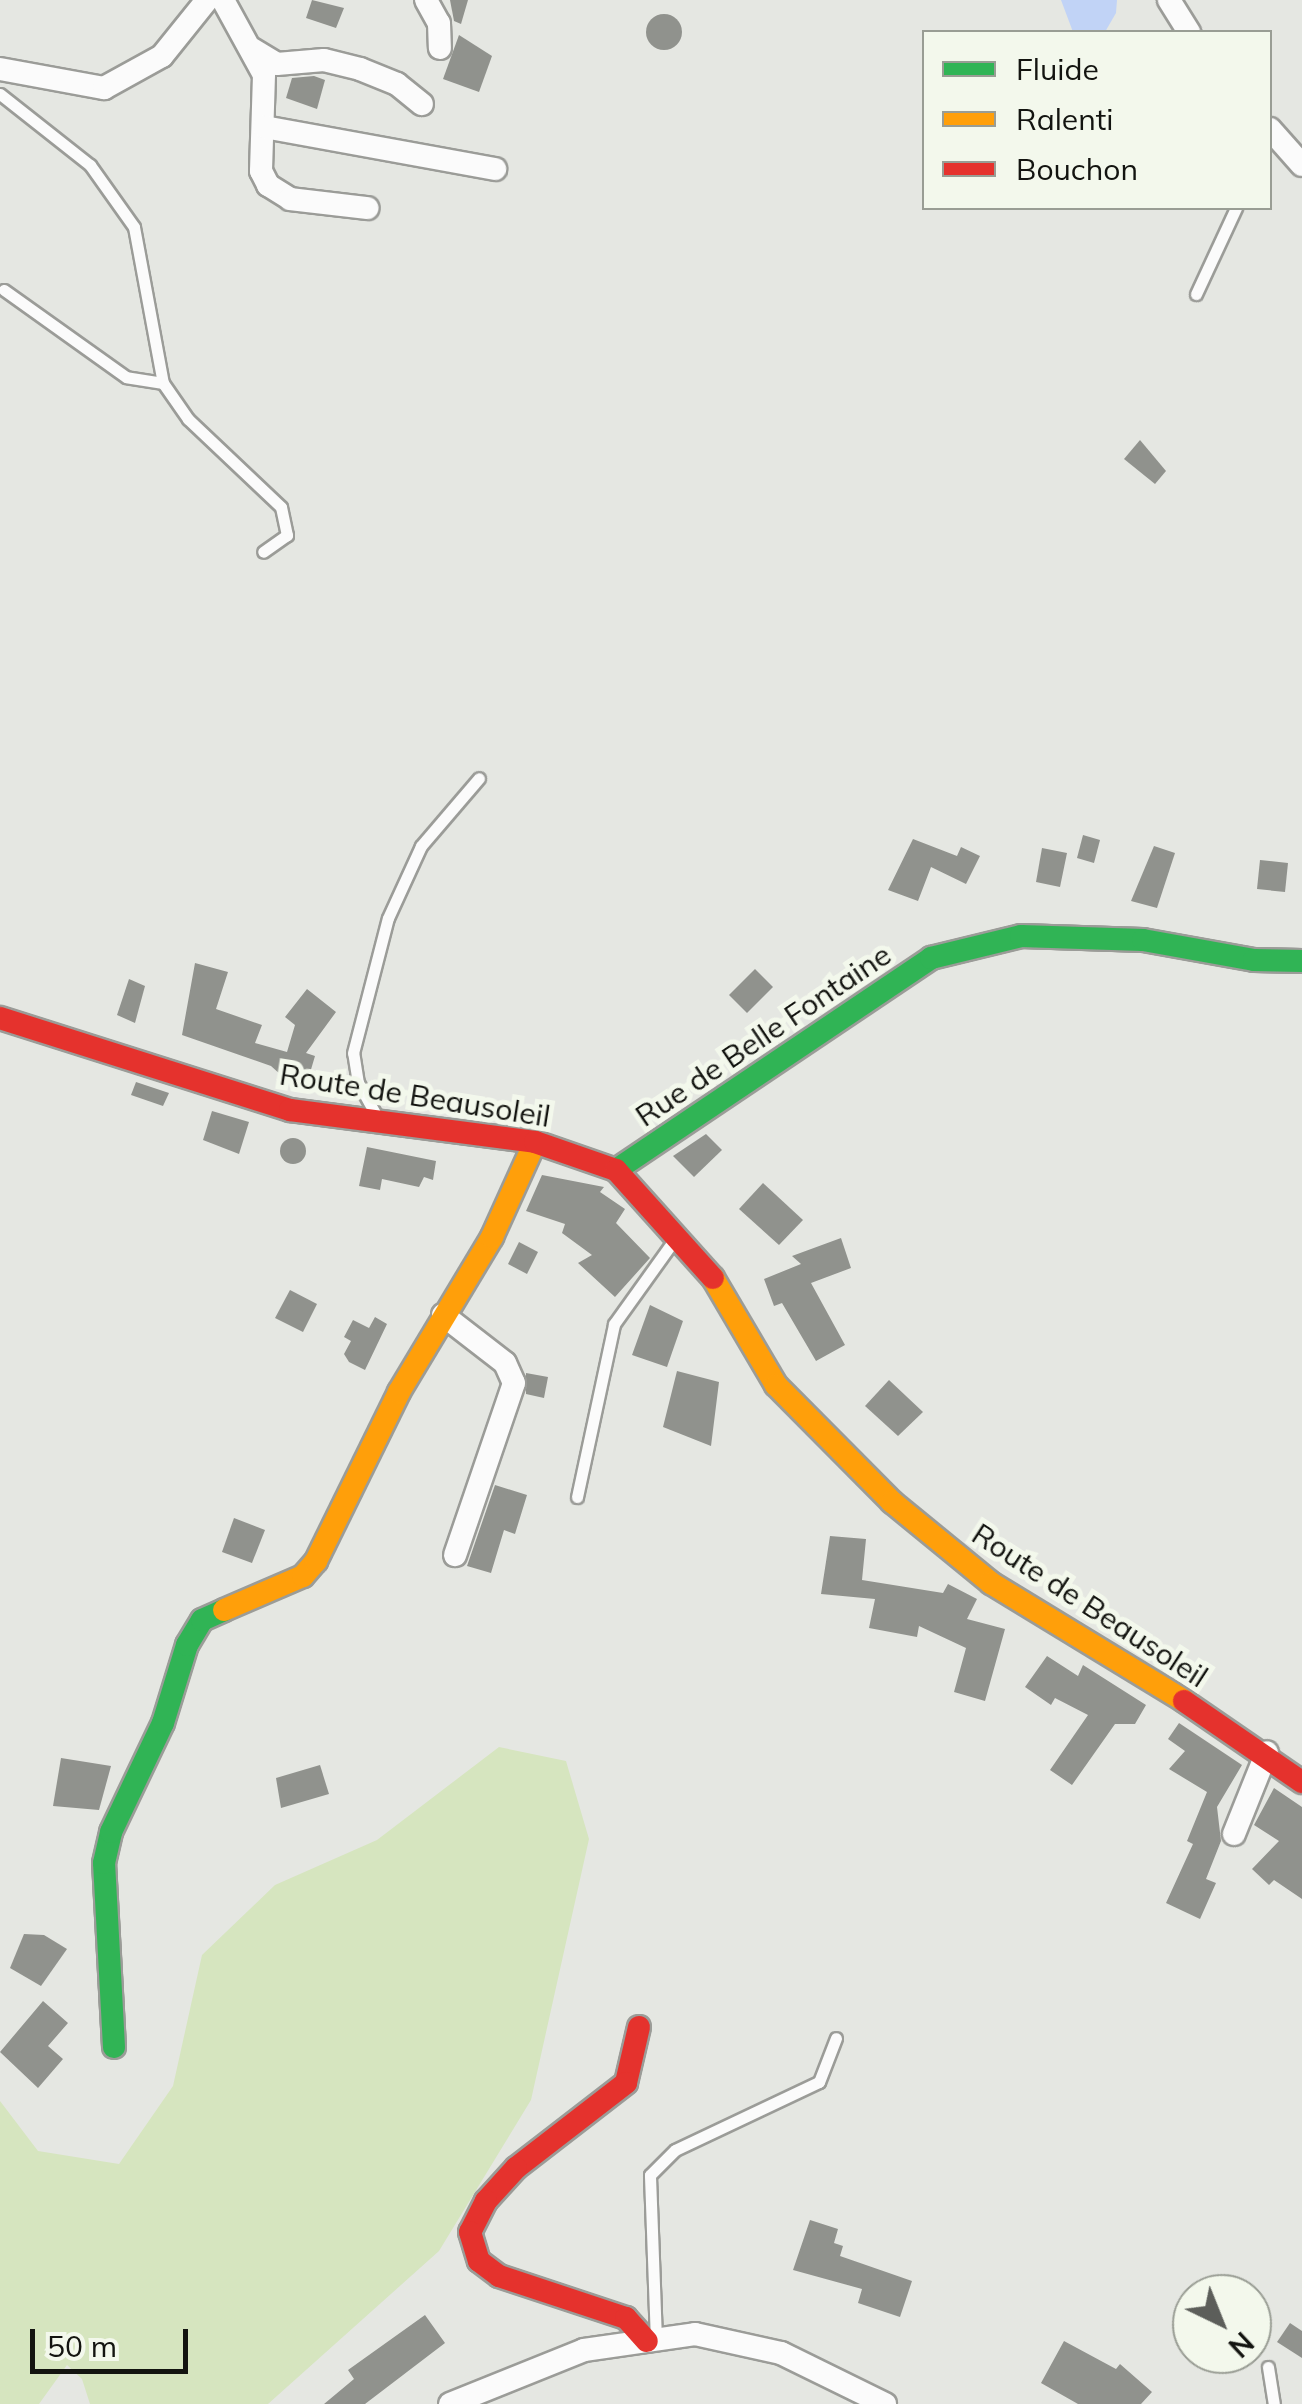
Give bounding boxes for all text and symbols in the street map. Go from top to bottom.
legend [922,30,1272,210]
text: Fluide [1016,50,1099,88]
text: Ralenti [1016,100,1113,138]
text: Bouchon [1016,150,1138,188]
street label: Rue de Belle Fontaine [629,936,897,1134]
street label: Route de Beausoleil [277,1056,553,1134]
street label: Route de Beausoleil [966,1515,1214,1695]
north arrow [1172,2274,1272,2374]
scale bar [35,2309,192,2371]
text: N [1222,2325,1261,2365]
text: 50 m [47,2327,117,2365]

